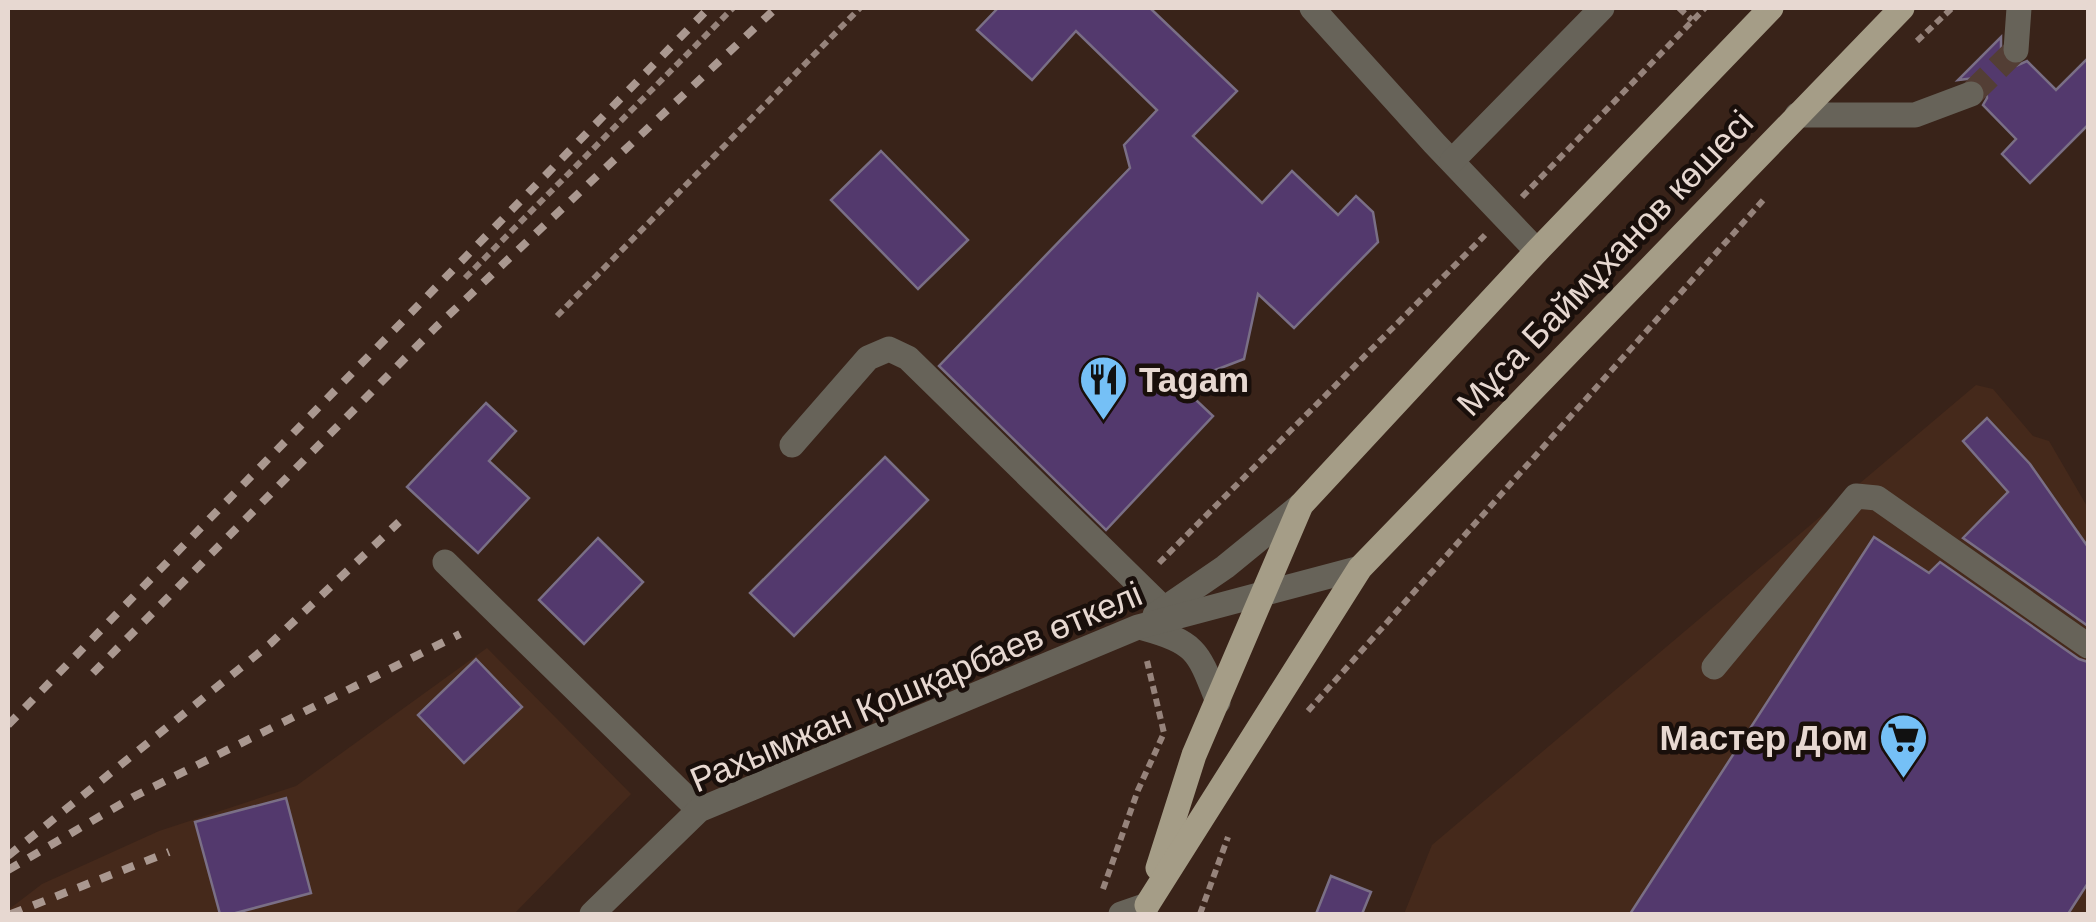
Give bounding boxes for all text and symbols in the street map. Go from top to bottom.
street label: Мұса Баймұханов көшесі [1449,102,1760,423]
restaurant icon: Tagam [1078,354,1130,422]
place label: Tagam [1139,360,1249,399]
street label: Рахымжан Қошқарбаев өткелі [684,574,1147,800]
supermarket icon: Мастер Дом [1877,712,1929,780]
place label: Мастер Дом [1660,718,1868,757]

